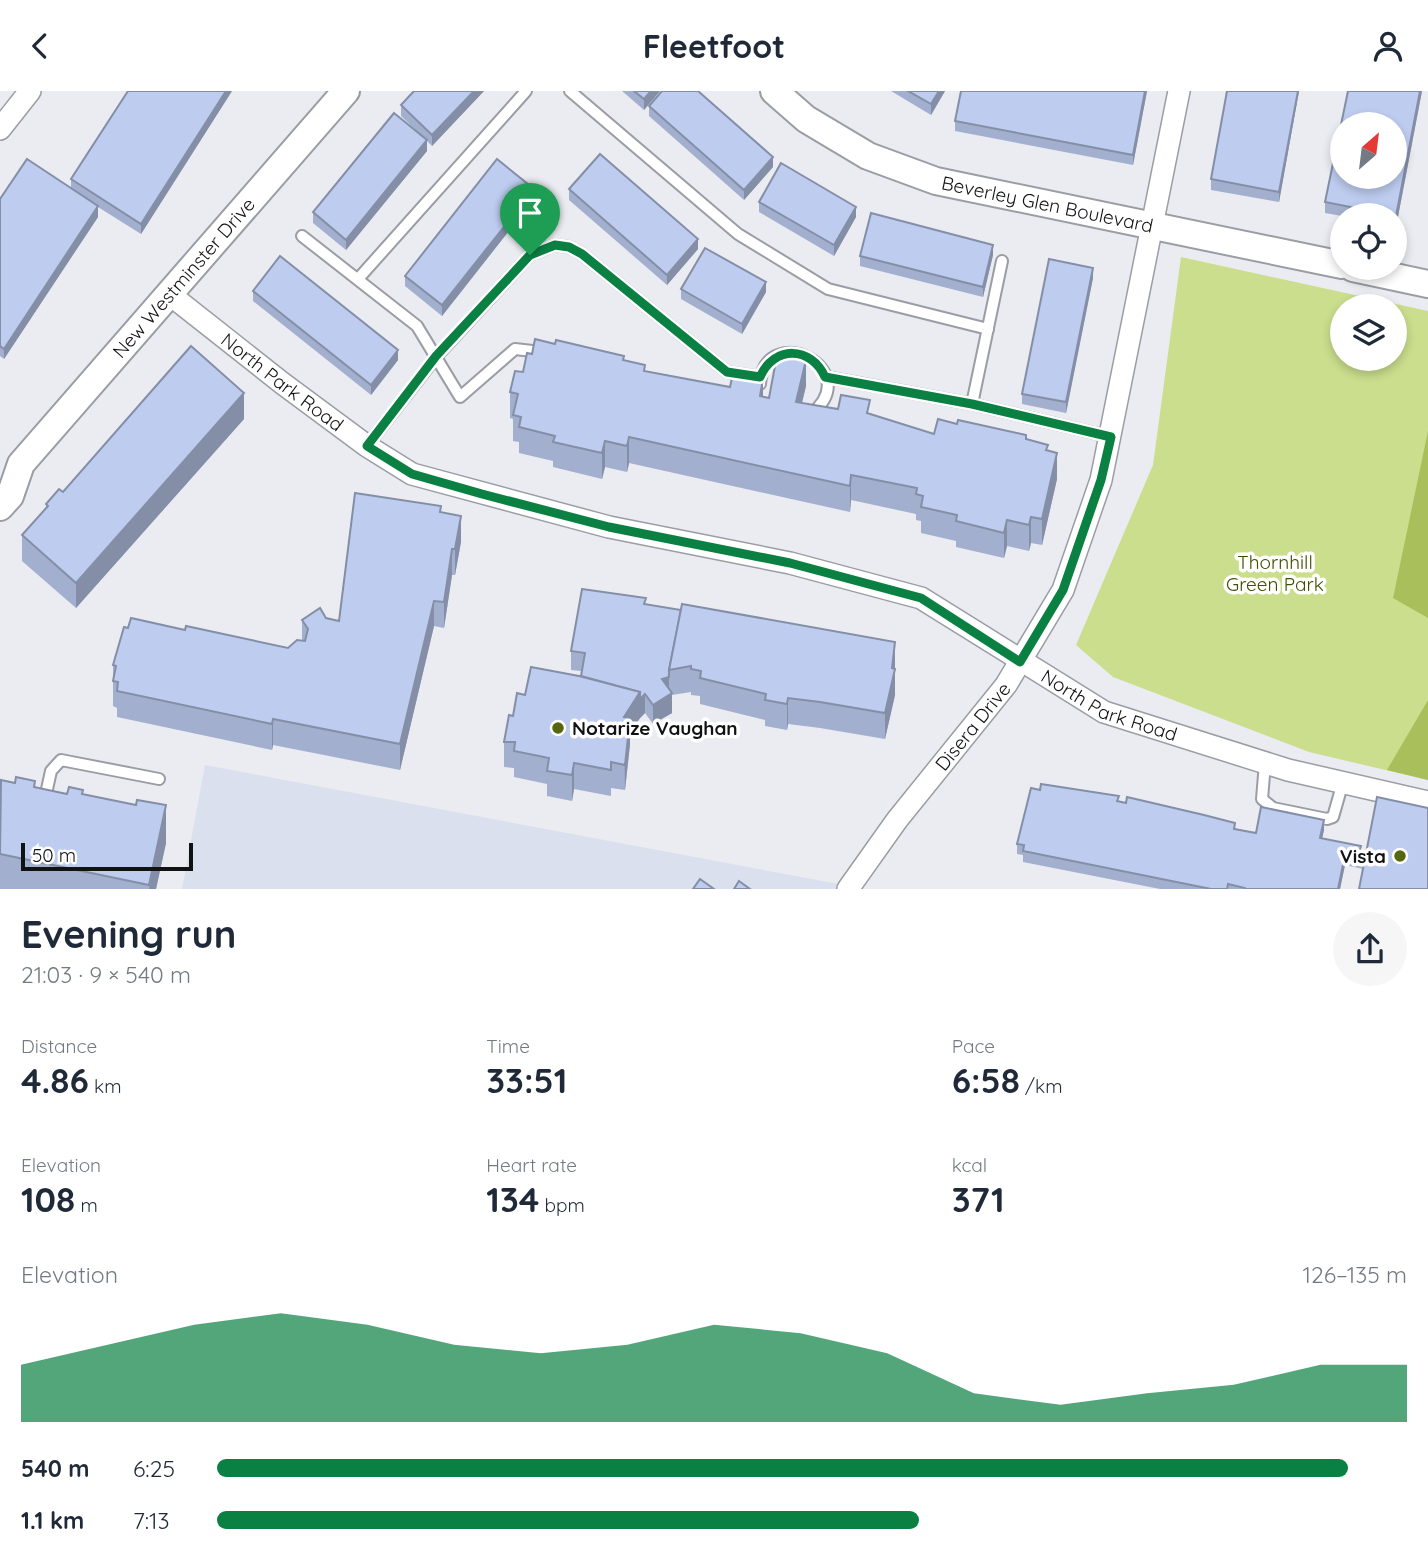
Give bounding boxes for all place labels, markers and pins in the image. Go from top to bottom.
pin [500,183,560,255]
place label: Notarize Vaughan [572,716,738,740]
marker: Notarize Vaughan [550,720,566,736]
place label: Vista [1340,844,1386,868]
marker: Vista [1392,848,1408,864]

